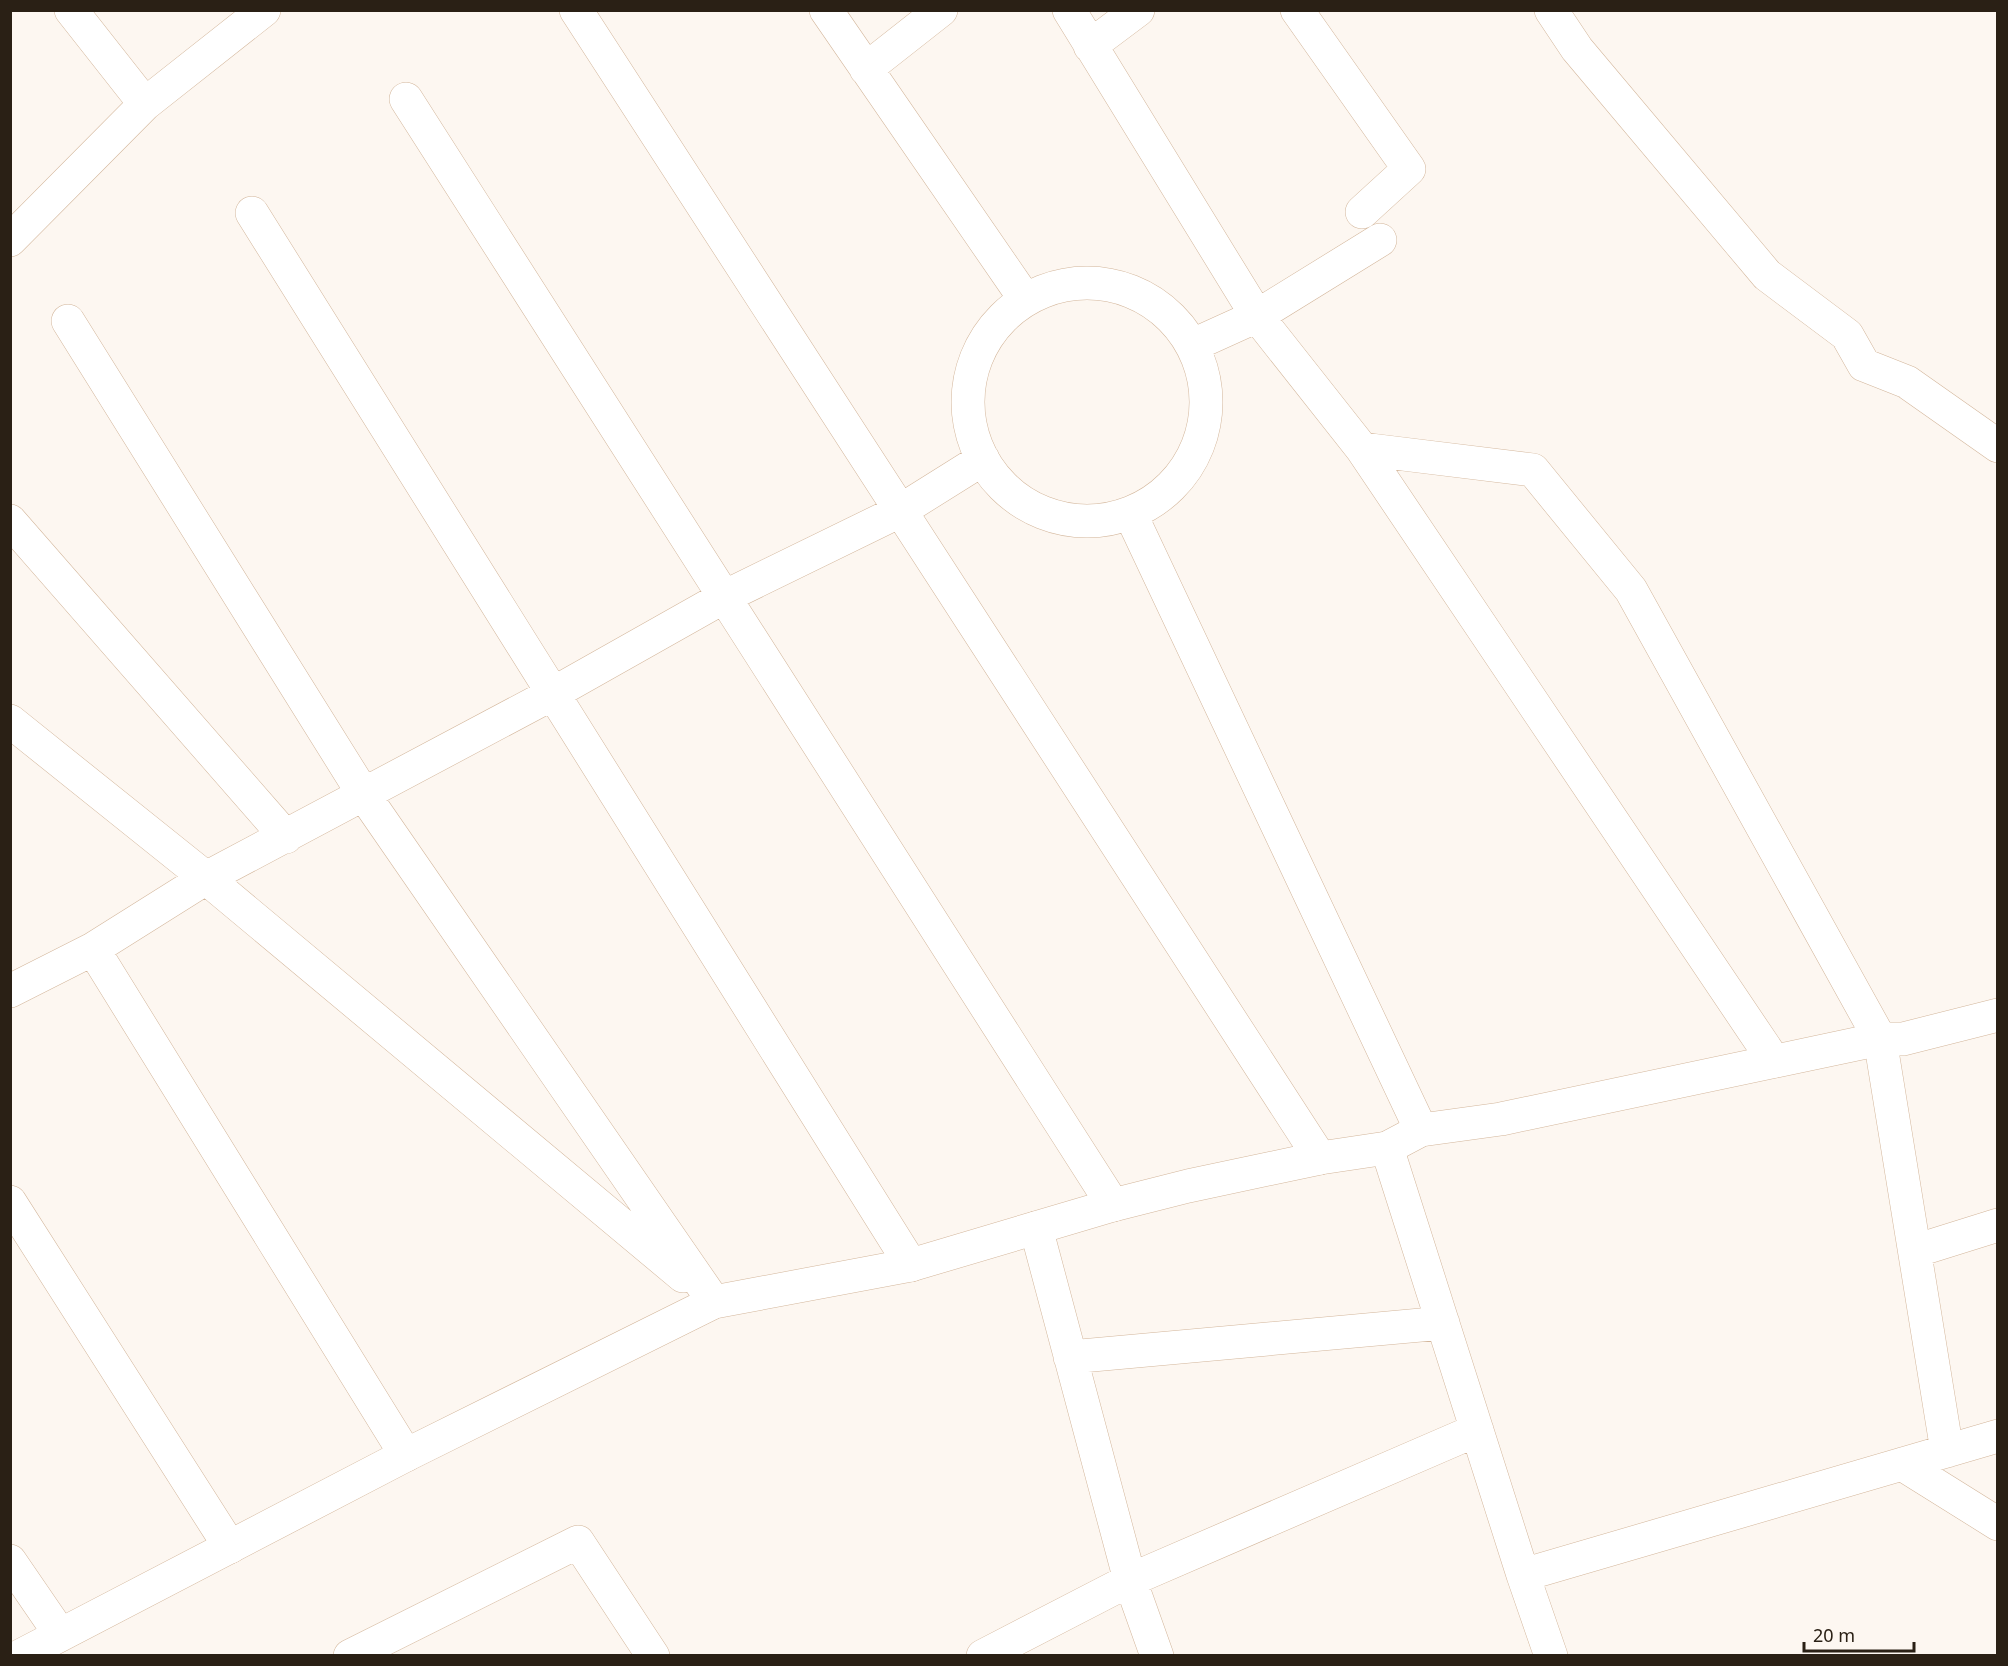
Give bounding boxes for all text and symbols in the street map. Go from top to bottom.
scale bar [1804,1615,1914,1653]
text: 20 m [1813,1623,1855,1647]

